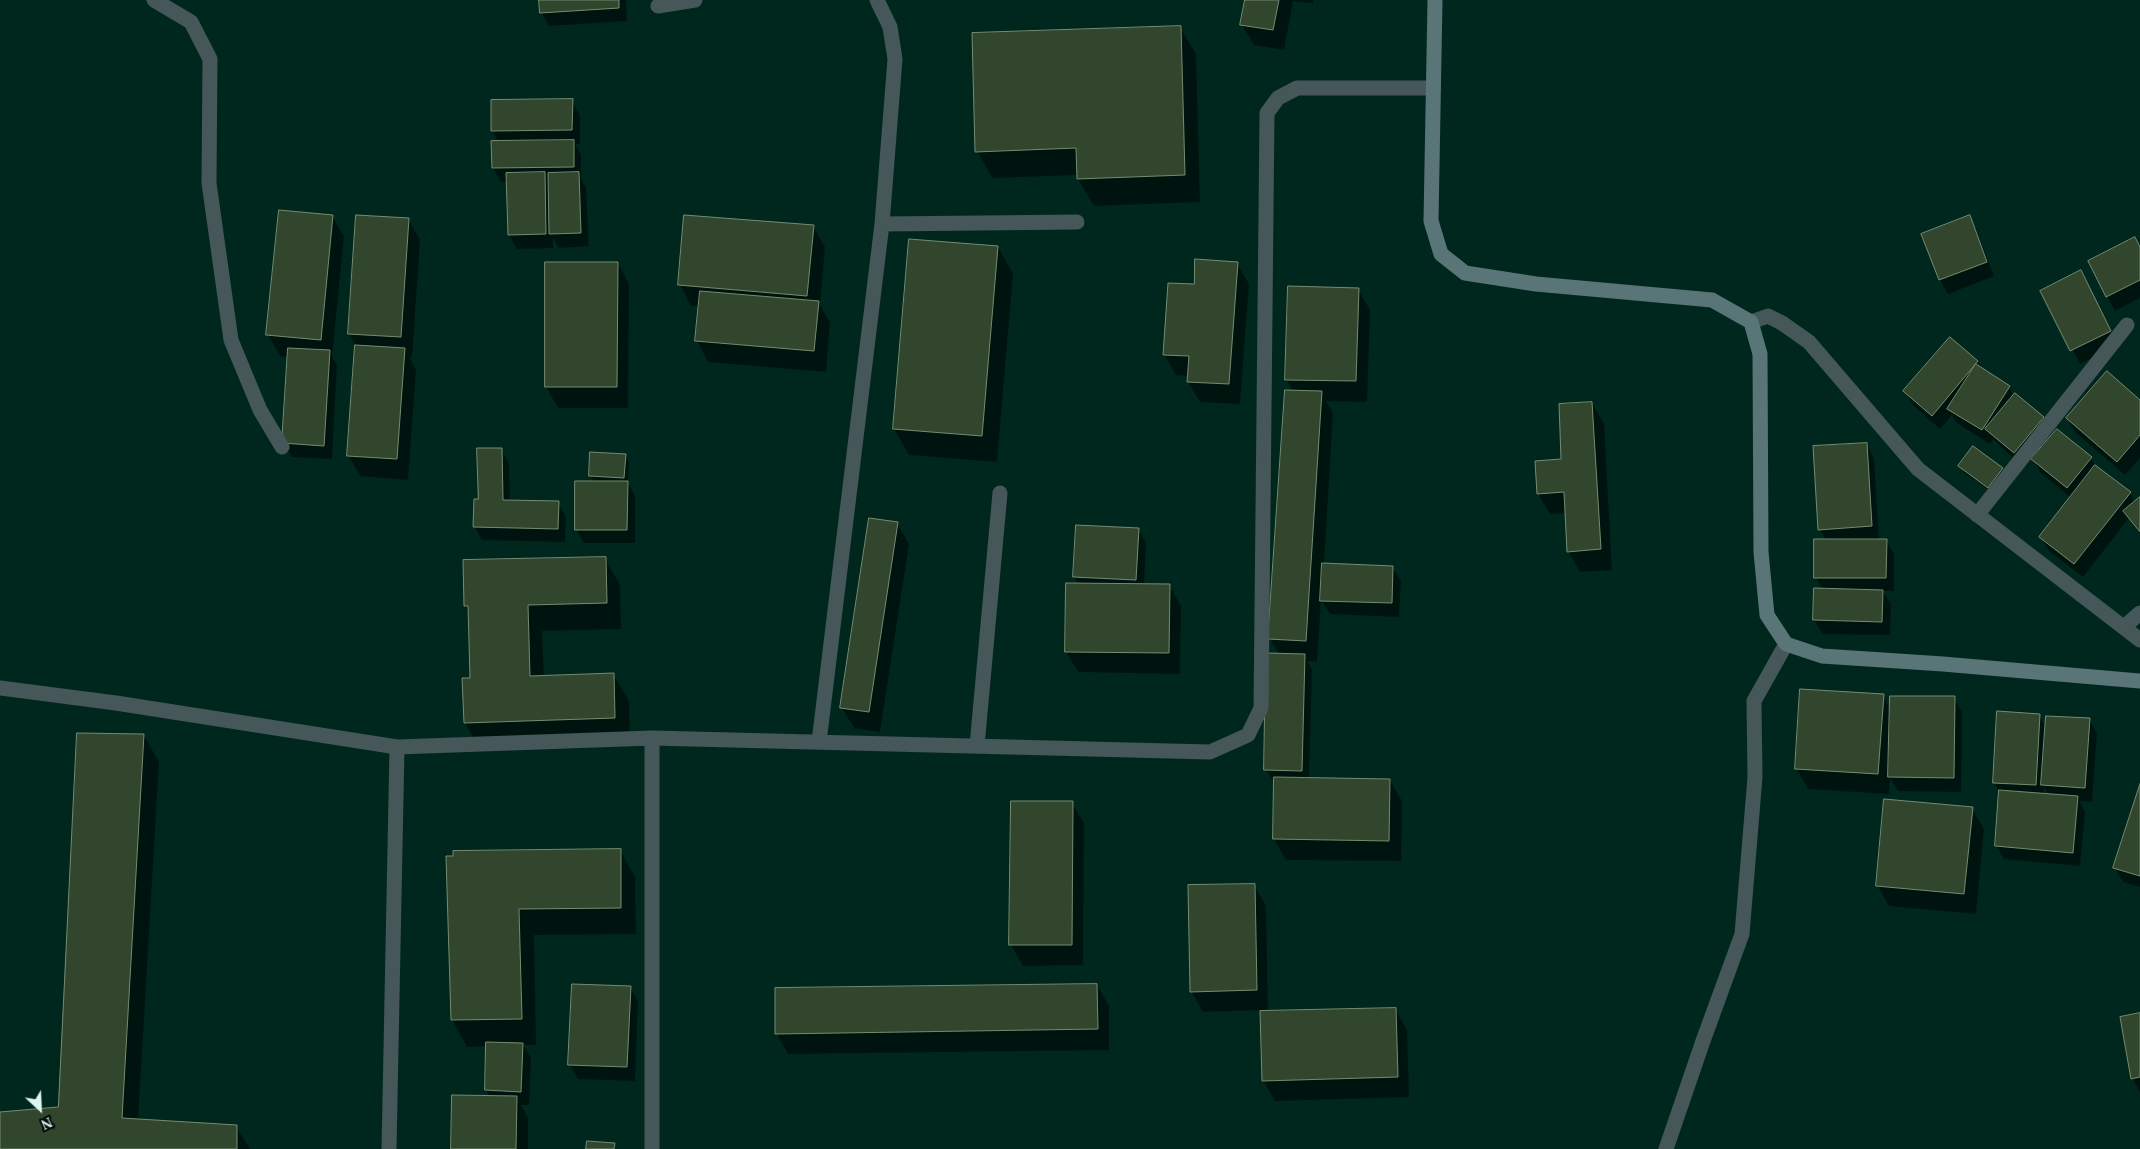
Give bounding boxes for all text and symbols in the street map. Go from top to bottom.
north arrow [15,1084,65,1134]
text: N [39,1114,54,1132]

